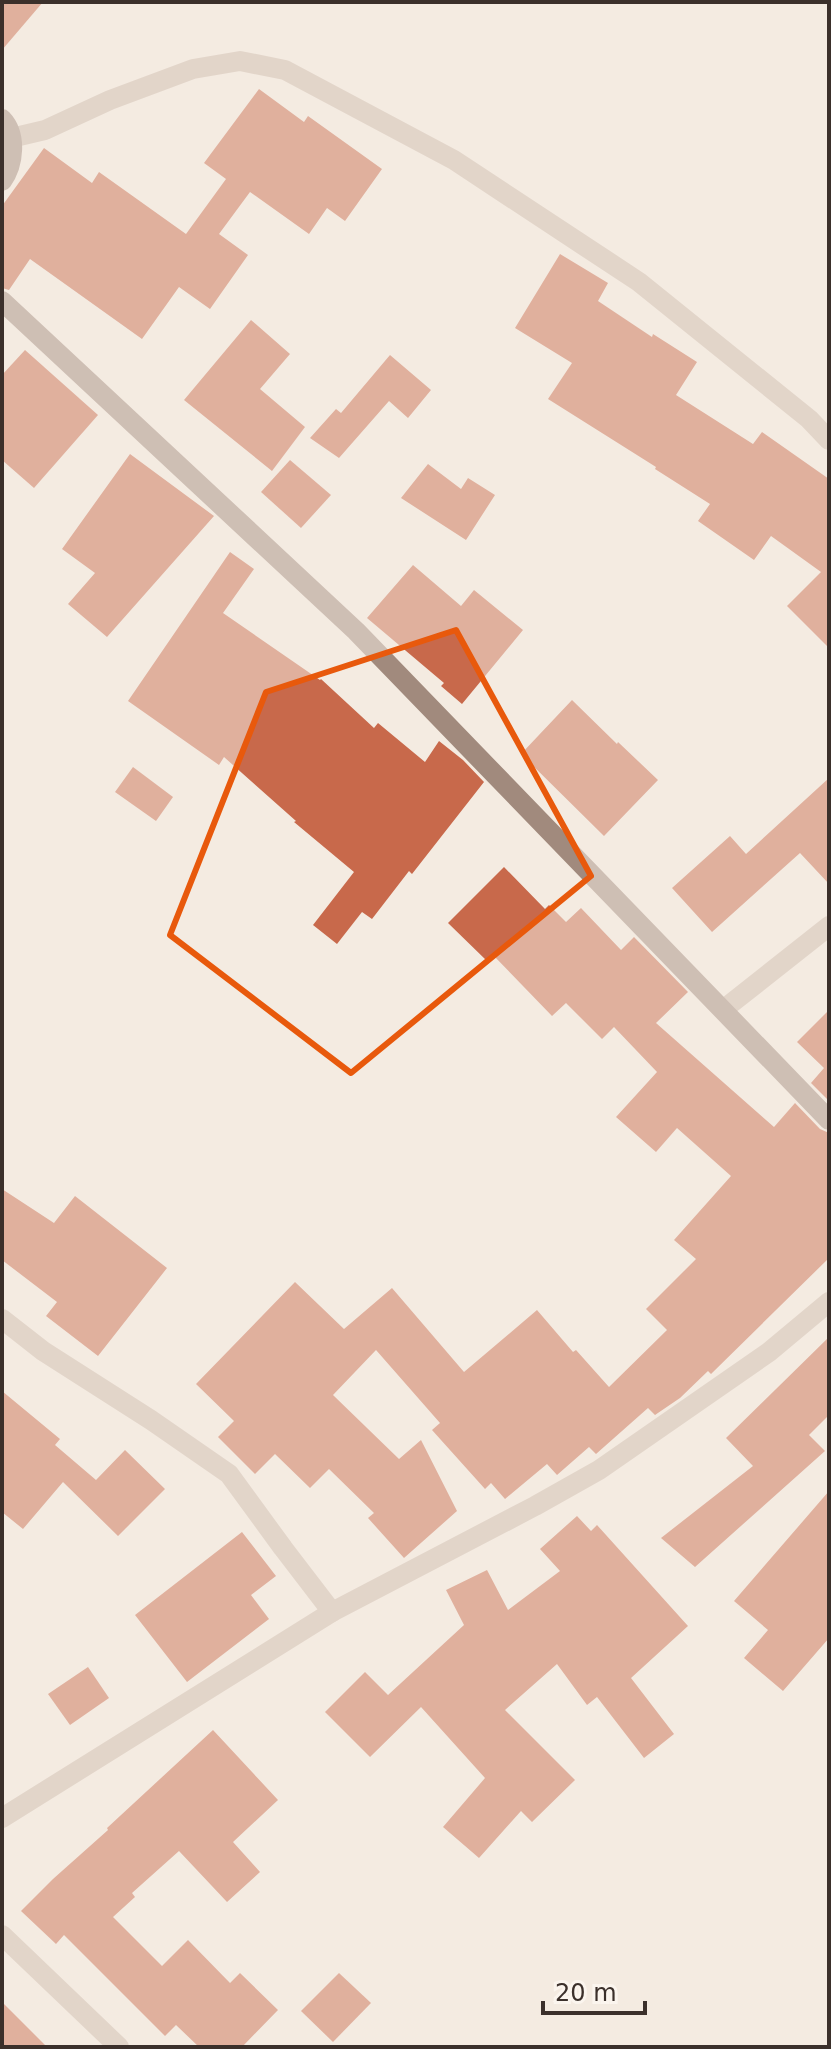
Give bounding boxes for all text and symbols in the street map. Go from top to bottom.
scale bar [543,1965,645,2015]
text: 20 m [555,1979,617,2007]

